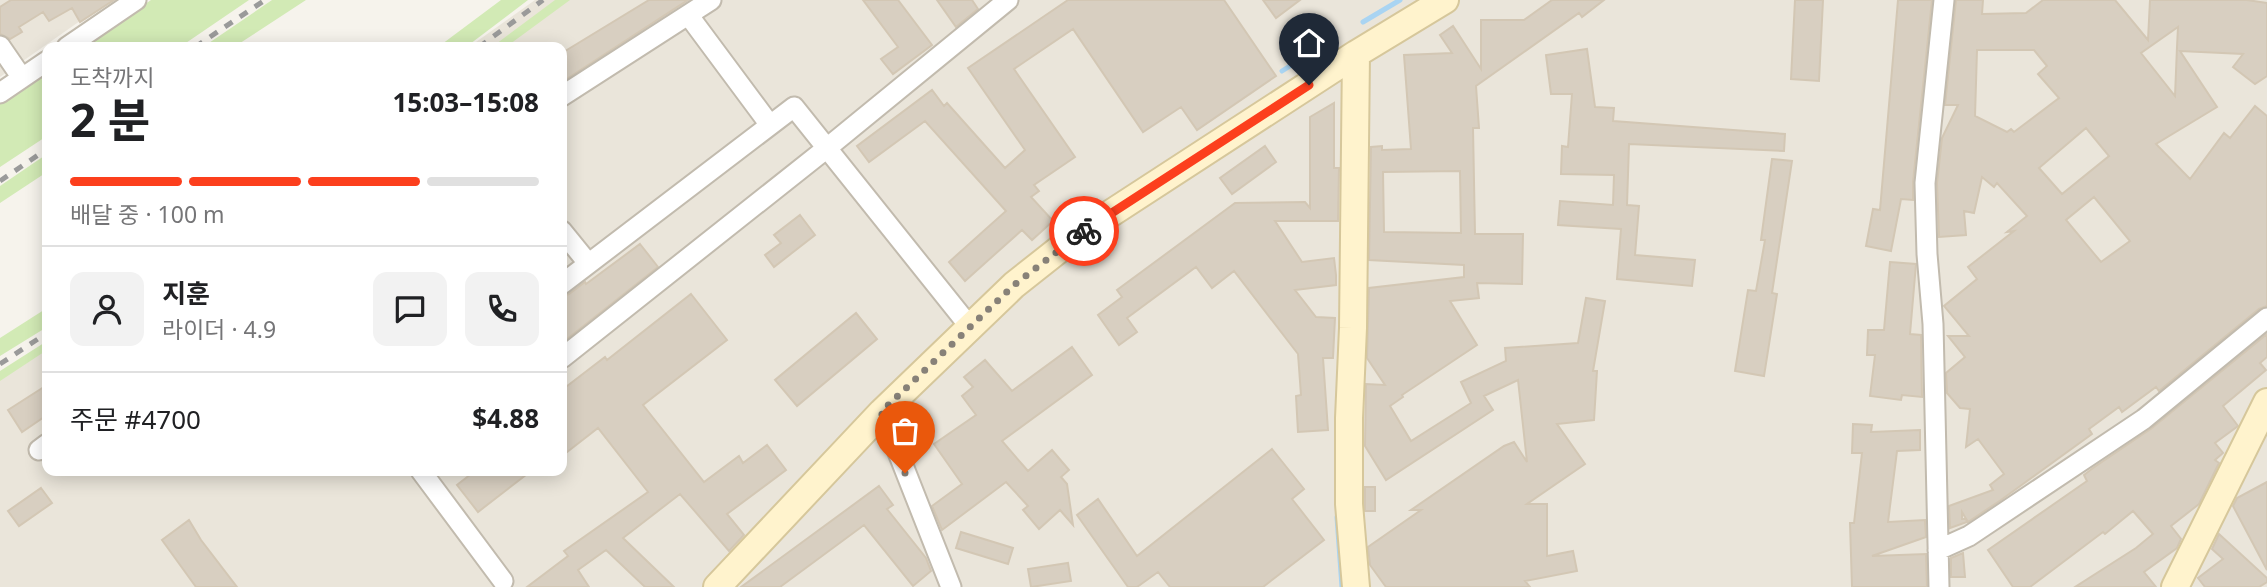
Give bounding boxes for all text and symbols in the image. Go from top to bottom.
pin [1279,13,1339,85]
icon: home [1290,24,1328,62]
text: 도착까지 [70,61,155,93]
text: 15:03–15:08 [392,84,539,120]
text: 2 분 [70,88,151,150]
courier [1049,196,1119,266]
text: 배달 중 · 100 m [70,198,225,230]
icon: bike [1065,212,1103,250]
button: person [70,272,144,346]
button: chat [373,272,447,346]
button: phone [465,272,539,346]
text: 지훈 [162,275,210,311]
text: 라이더 · 4.9 [162,313,276,345]
text: $4.88 [472,400,539,436]
text: 주문 #4700 [70,401,201,437]
pin [875,401,935,473]
icon: bag [886,412,924,450]

